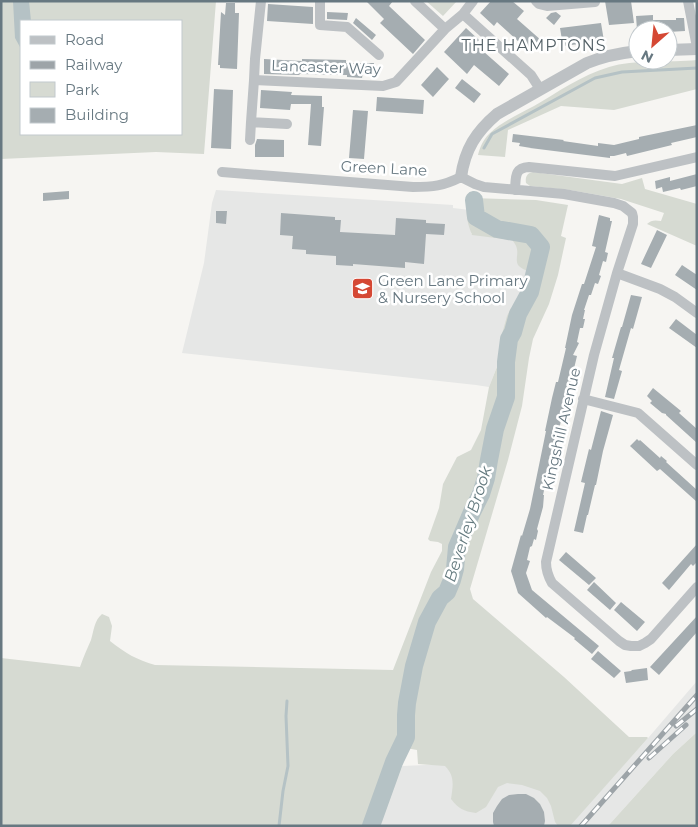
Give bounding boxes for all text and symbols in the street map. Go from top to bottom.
legend [20,20,182,135]
north arrow [628,20,678,70]
text: Road [65,30,104,49]
district label: THE HAMPTONS [461,36,607,55]
text: N [638,46,656,67]
text: Railway [65,55,123,74]
street label: Lancaster Way [271,56,382,78]
text: Park [65,80,99,99]
text: Building [65,105,129,124]
street label: Green Lane [340,156,428,180]
place label: Green Lane Primary & Nursery School [378,271,528,307]
school or university icon: Green Lane Primary & Nursery School [350,277,374,301]
street label: Kingshill Avenue [538,366,584,492]
water label: Beverley Brook [440,462,496,584]

